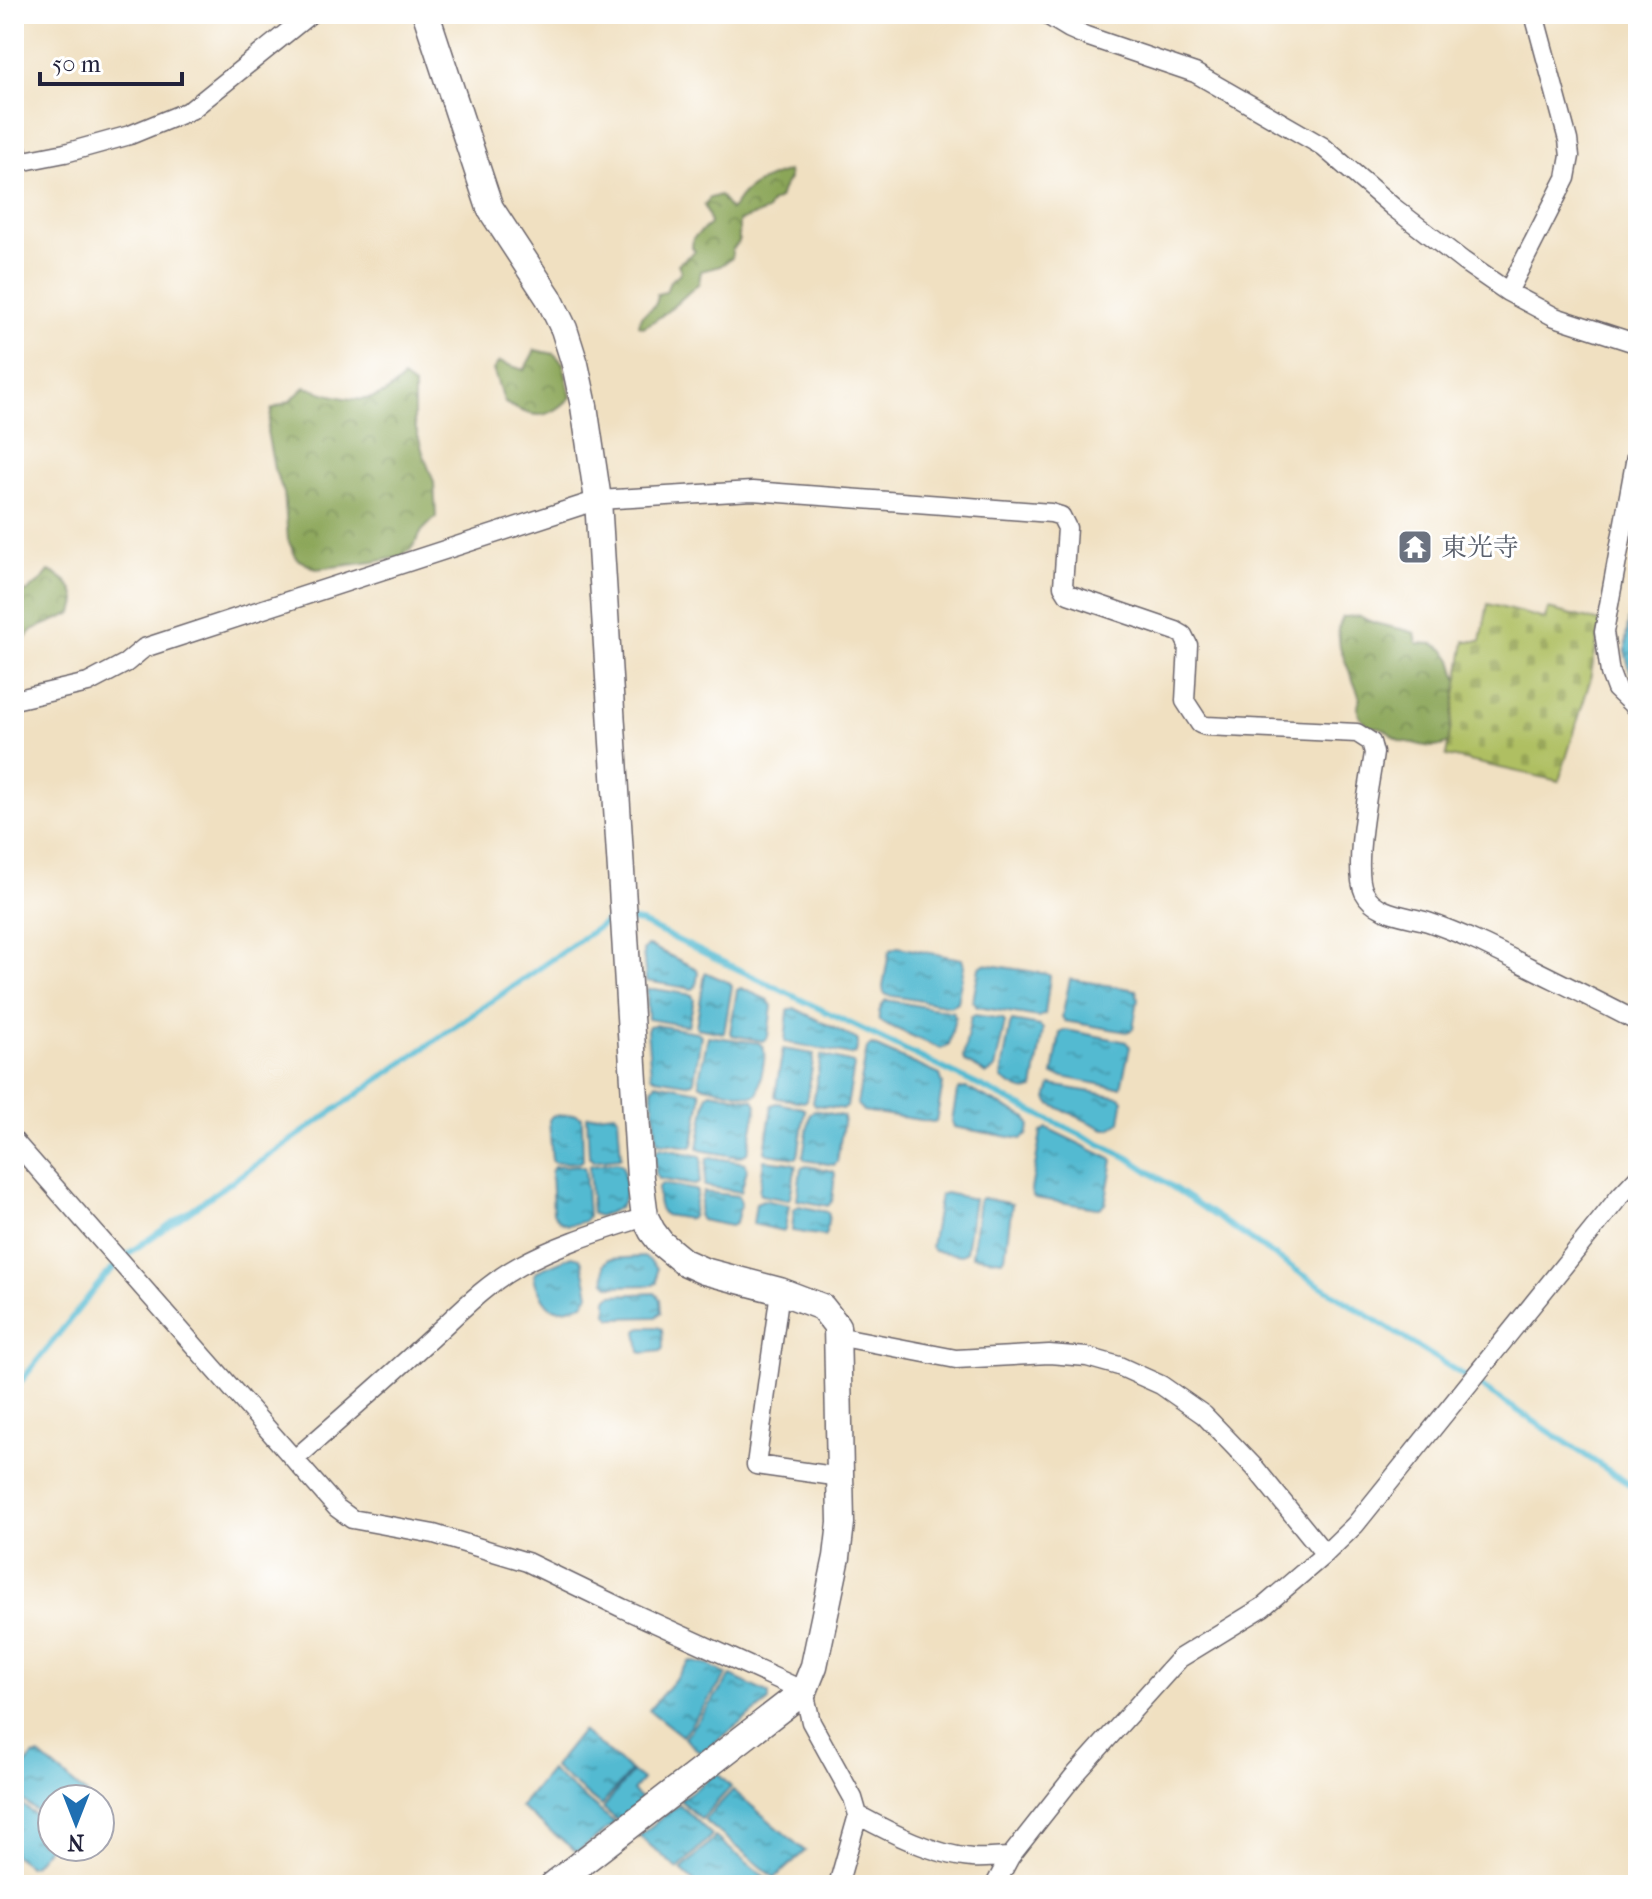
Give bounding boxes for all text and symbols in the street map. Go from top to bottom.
scale bar [40,36,182,86]
text: 50 m [52,50,101,78]
temple icon: 東光寺 [1396,528,1434,566]
place label: 東光寺 [1441,532,1519,563]
north arrow [36,1783,116,1863]
text: N [67,1829,84,1855]

